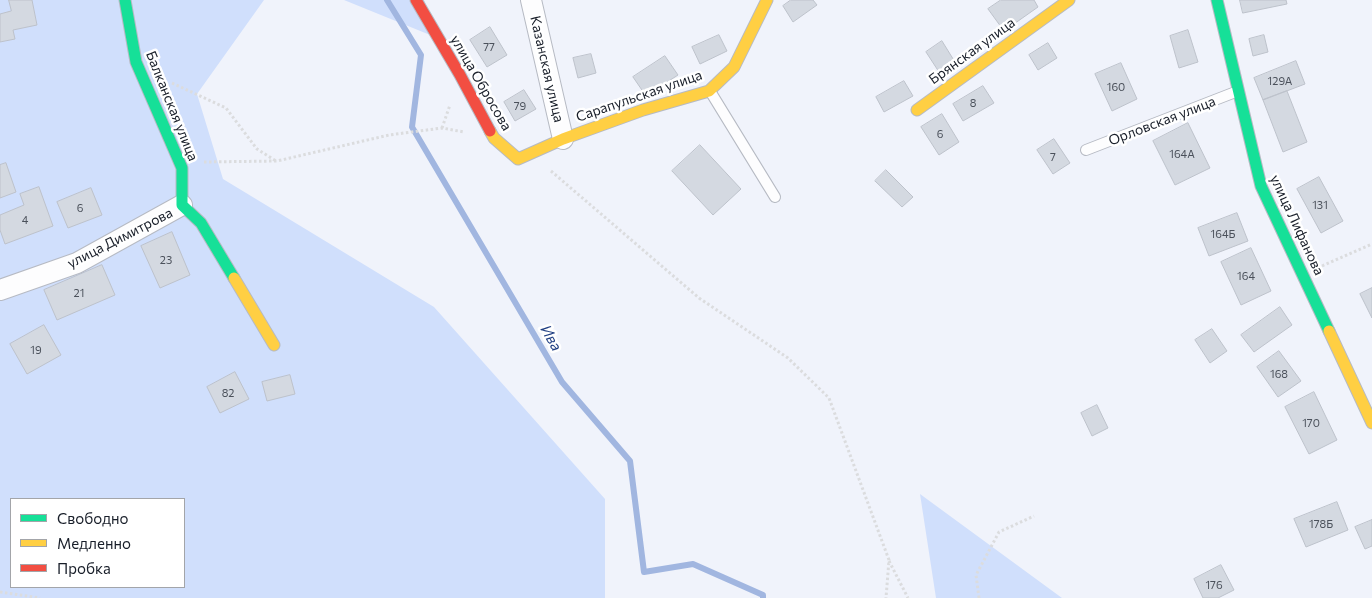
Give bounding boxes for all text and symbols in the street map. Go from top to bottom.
street label: Казанская улица [527,14,567,124]
street label: Брянская улица [926,14,1018,88]
street label: улица Обросова [447,32,515,134]
house number: 77 [483,40,495,54]
street label: Балканская улица [142,49,202,163]
street label: Сарапульская улица [574,67,704,125]
house number: 129А [1268,74,1292,88]
house number: 160 [1107,80,1125,94]
street label: Орловская улица [1106,93,1218,149]
house number: 8 [970,96,976,110]
house number: 79 [514,99,526,113]
house number: 6 [937,127,943,141]
house number: 164А [1169,147,1195,161]
house number: 7 [1050,150,1056,164]
street label: улица Лифанова [1266,172,1328,278]
house number: 131 [1312,198,1328,212]
house number: 6 [77,201,83,215]
street label: улица Димитрова [65,204,175,272]
house number: 4 [22,213,28,227]
house number: 164Б [1211,227,1235,241]
house number: 23 [160,253,172,267]
house number: 164 [1237,269,1255,283]
house number: 21 [74,286,84,300]
water label: Ива [536,322,566,354]
house number: 19 [30,343,42,357]
house number: 168 [1270,367,1288,381]
house number: 82 [222,386,234,400]
house number: 170 [1302,416,1320,430]
legend [10,498,185,588]
text: Свободно [57,509,128,527]
house number: 178Б [1309,517,1333,531]
text: Медленно [57,534,131,552]
text: Пробка [57,559,111,577]
house number: 176 [1205,578,1223,592]

